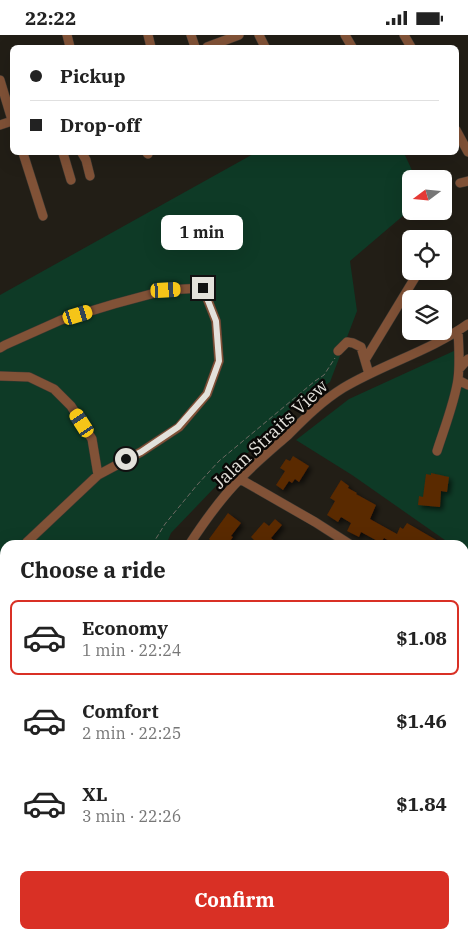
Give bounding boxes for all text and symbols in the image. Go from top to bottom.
text: 22:22 [25,6,76,30]
text: Pickup [60,64,125,88]
text: Drop-off [60,113,141,137]
north arrow [402,170,452,220]
map controls [402,170,452,340]
callout: 1 min [162,215,244,251]
text: 1 min [180,222,224,242]
button: locate [402,230,452,280]
route end [192,277,214,299]
car [150,282,181,298]
button: layers [402,290,452,340]
car [61,303,94,327]
street label: Jalan Straits View [207,375,333,493]
car [67,406,96,440]
route start [115,448,137,470]
text: Choose a ride [20,555,166,584]
icon: car [22,615,67,660]
text: Economy [82,616,168,640]
text: $1.08 [396,626,447,650]
text: 1 min · 22:24 [82,640,181,660]
icon: car [22,698,67,743]
text: Comfort [82,699,159,723]
text: $1.46 [396,709,447,733]
text: 2 min · 22:25 [82,723,181,743]
icon: car [22,781,67,826]
text: XL [82,782,108,806]
text: $1.84 [396,792,447,816]
text: 3 min · 22:26 [82,806,181,826]
button: Confirm [20,871,449,929]

